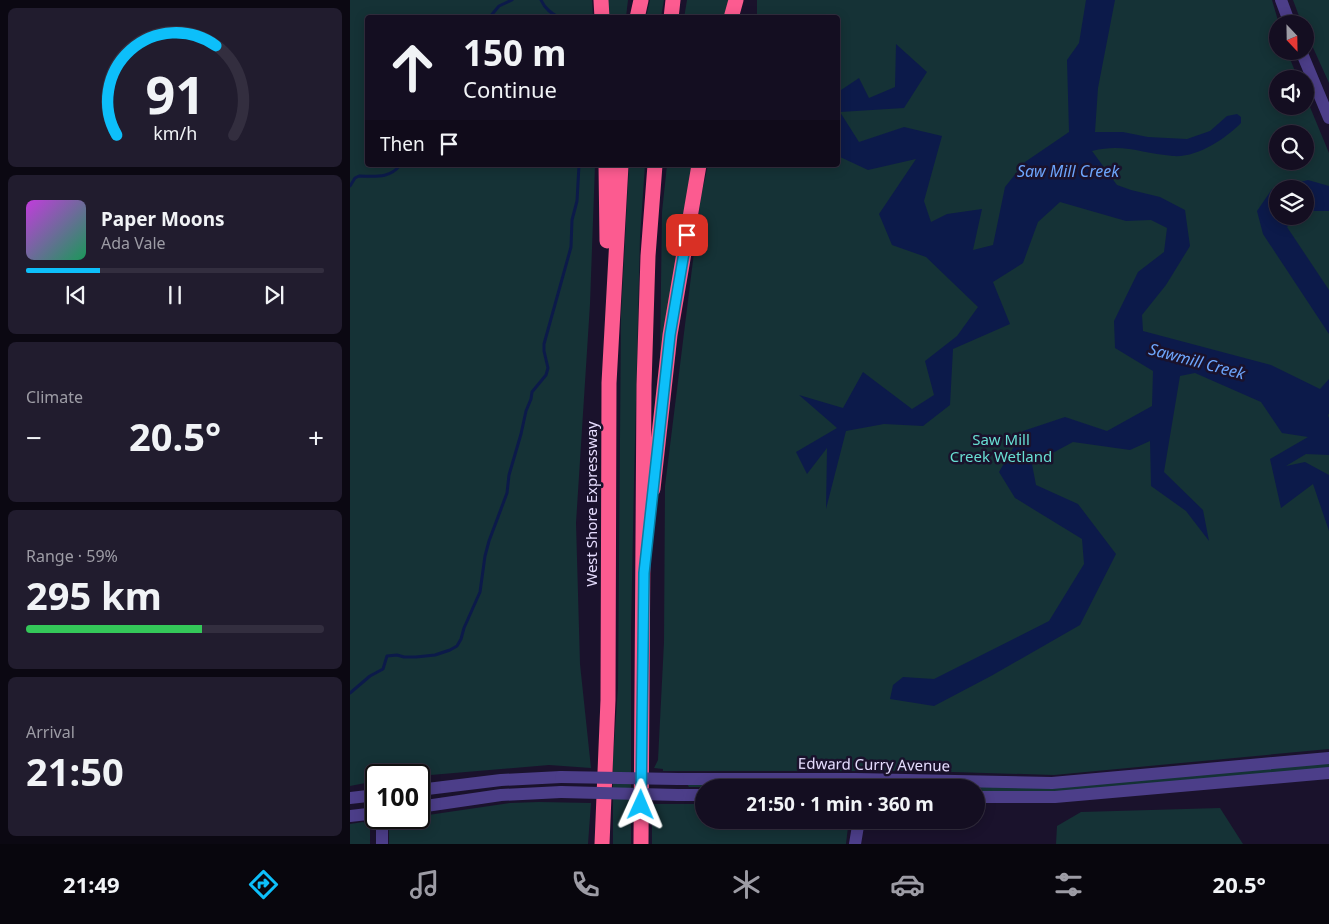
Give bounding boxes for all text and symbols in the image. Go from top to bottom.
north arrow [1269,15,1314,60]
map controls [1269,15,1314,225]
text: 150 m [463,29,566,76]
icon: ahead [380,35,445,100]
text: 91 [145,58,205,129]
button: sound [1269,70,1314,115]
text: Continue [463,74,557,104]
text: km/h [153,121,197,145]
button: search [1269,125,1314,170]
icon: arrive [435,130,463,158]
text: Then [380,131,425,157]
water label: Saw Mill Creek [1017,160,1120,182]
button: layers [1269,180,1314,225]
text: Paper Moons [101,206,225,232]
pin [666,214,708,256]
icon: arrive [673,221,701,249]
text: Ada Vale [101,232,166,254]
icon: previous [62,281,90,309]
icon: pause [161,281,189,309]
icon: next [260,281,288,309]
water label: Sawmill Creek [1147,338,1249,385]
text: Climate [26,386,83,408]
text: 20.5° [129,410,221,462]
text: − [26,418,42,456]
text: + [308,418,324,456]
street label: West Shore Expressway [581,421,601,587]
park label: Saw Mill Creek Wetland [950,429,1052,466]
text: Range · 59% [26,545,118,567]
text: 295 km [26,569,162,621]
text: Arrival [26,721,75,743]
text: 21:50 [26,745,124,797]
street label: Edward Curry Avenue [798,753,950,775]
speed limit sign: 100 [365,764,430,829]
position arrow [614,778,666,830]
text: 21:50 · 1 min · 360 m [746,791,934,817]
icon: directions [246,867,281,902]
icon: music [407,867,442,902]
icon: phone [568,867,603,902]
icon: climate [729,867,764,902]
icon: car [890,867,925,902]
icon: filters [1051,867,1086,902]
text: 21:49 [63,869,120,899]
text: 20.5° [1213,869,1266,899]

